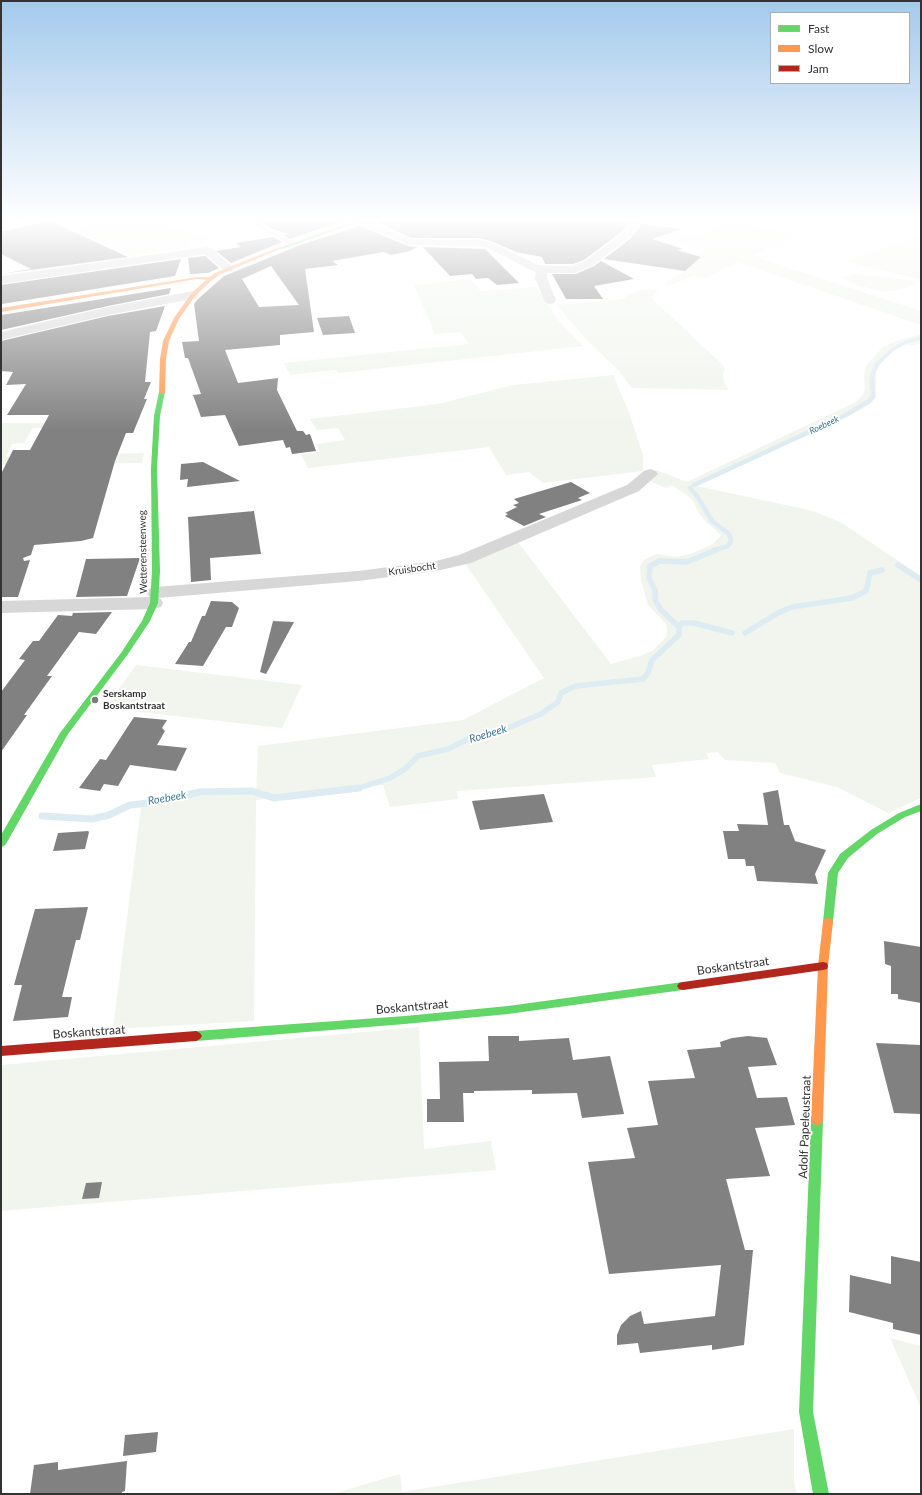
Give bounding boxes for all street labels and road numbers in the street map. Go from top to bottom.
street label: Wetterensteenweg [136,510,150,594]
street label: Kruisbocht [388,560,436,578]
street label: Boskantstraat [696,954,770,978]
street label: Boskantstraat [375,997,449,1017]
street label: Boskantstraat [52,1022,126,1042]
street label: Adolf Papeleustraat [796,1075,814,1179]

